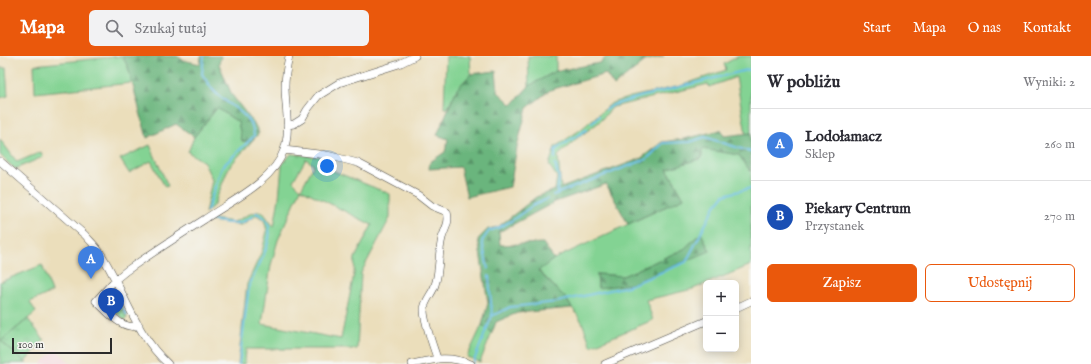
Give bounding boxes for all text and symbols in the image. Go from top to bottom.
search box [89,10,369,46]
text: Mapa [20,16,65,40]
icon: search [103,17,125,39]
text: Szukaj tutaj [135,19,206,38]
text: Start [863,19,891,37]
text: Mapa [913,19,946,37]
text: O nas [968,19,1001,37]
text: Kontakt [1023,19,1071,37]
text: W pobliżu [767,72,840,93]
text: Wyniki: 2 [1023,74,1075,91]
text: Lodołamacz [805,127,882,146]
text: A [776,136,784,153]
text: 260 m [1044,136,1075,153]
text: Sklep [805,146,835,163]
your location [317,156,337,176]
text: Piekary Centrum [805,199,911,218]
text: B [776,208,784,225]
text: 270 m [1044,208,1075,225]
text: Przystanek [805,218,864,235]
pin: A [78,246,104,279]
button: Zapisz [767,264,917,302]
button: Udostępnij [925,264,1075,302]
map controls [703,280,739,352]
button: + [703,280,739,316]
pin: B [98,288,124,321]
button: − [703,316,739,352]
scale bar [12,336,112,355]
text: 100 m [18,338,44,352]

